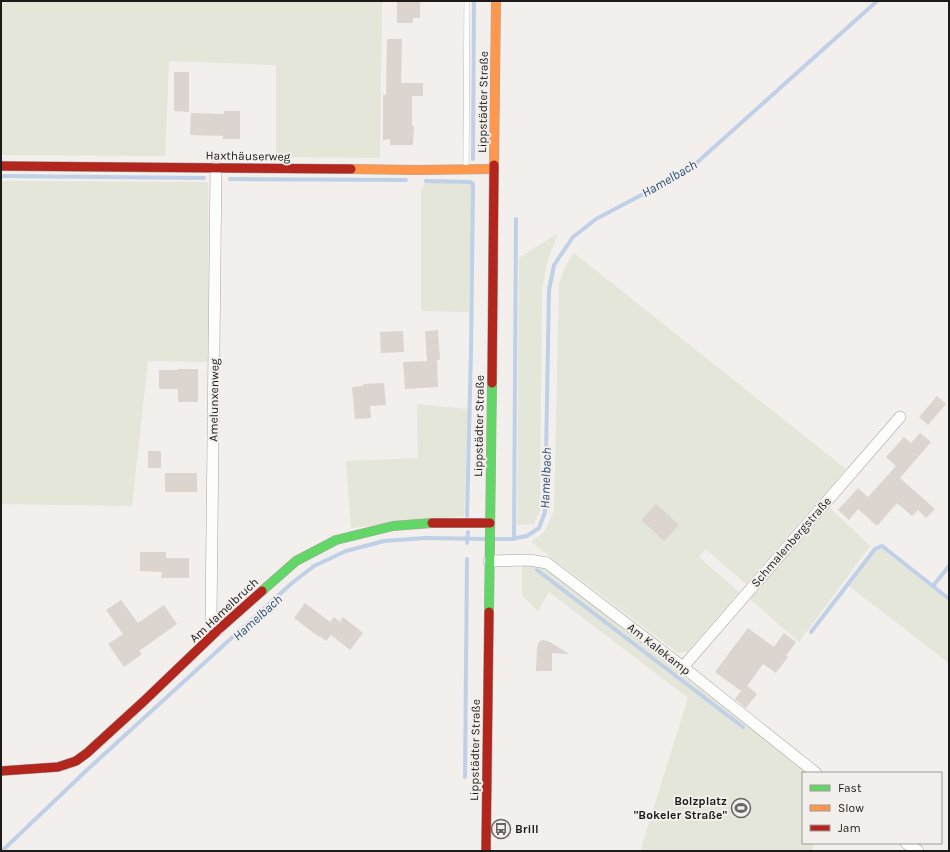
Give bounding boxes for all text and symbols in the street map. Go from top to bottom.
street label: Lippstädter Straße [475,51,491,153]
street label: Haxthäuserweg [205,148,291,164]
water label: Hamelbach [639,157,699,200]
street label: Amelunxenweg [206,358,222,442]
street label: Lippstädter Straße [471,375,487,477]
water label: Hamelbach [537,447,554,509]
street label: Schmalenbergstraße [748,494,834,590]
street label: Am Hamelbruch [187,575,261,645]
water label: Hamelbach [230,591,285,643]
street label: Am Kalekamp [625,620,693,678]
street label: Lippstädter Straße [467,699,483,801]
legend [802,772,942,844]
text: Fast [838,781,862,795]
place label: Bolzplatz "Bokeler Straße" [634,794,727,822]
sports icon: Bolzplatz "Bokeler Straße" [730,797,752,819]
text: Slow [838,801,864,815]
bus stop icon: Brill [490,818,512,840]
text: Jam [838,821,861,835]
place label: Brill [515,822,539,836]

